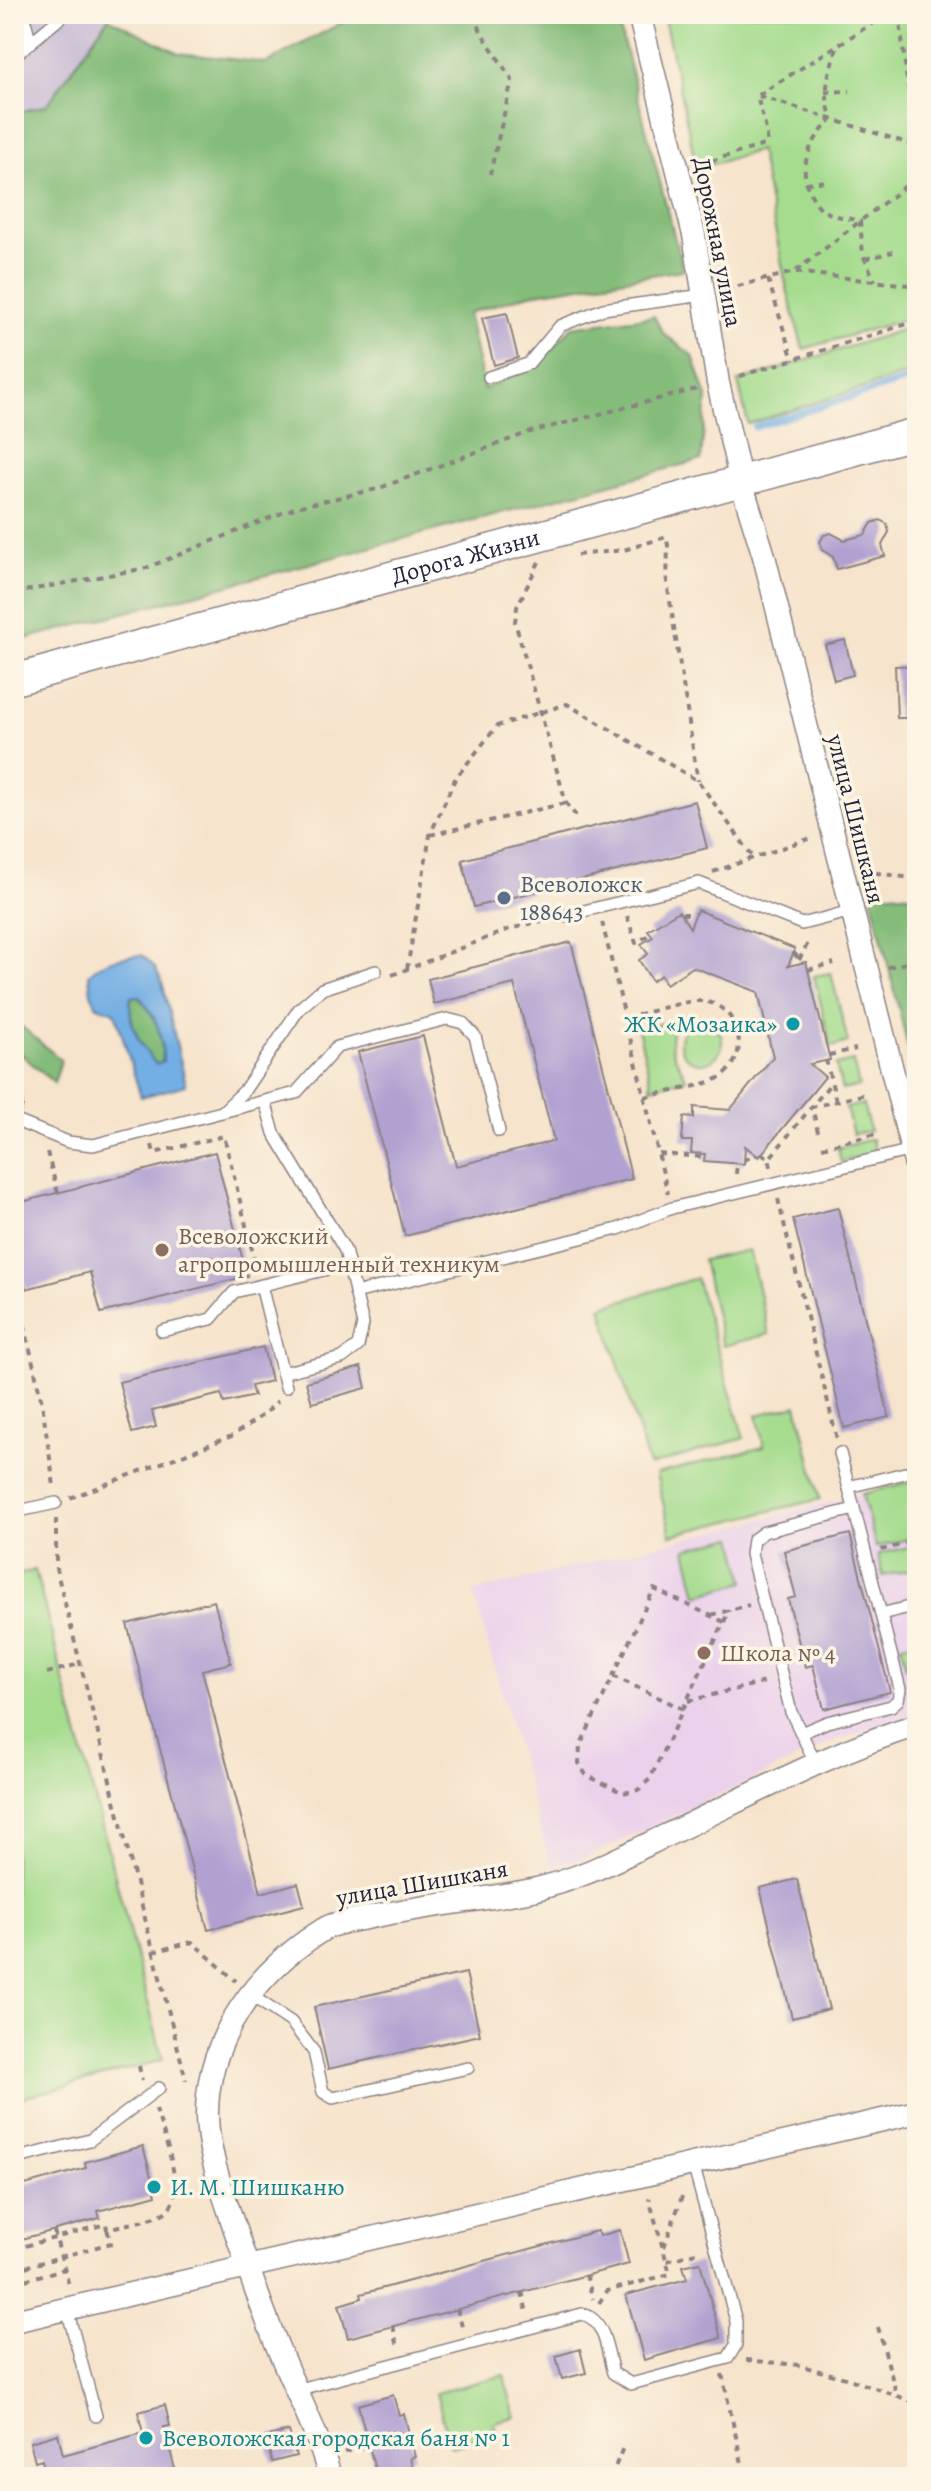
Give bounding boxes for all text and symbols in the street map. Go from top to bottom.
street label: Дорожная улица [686,154,750,330]
street label: Дорога Жизни [388,521,543,592]
street label: улица Шишканя [819,730,893,907]
place label: Всеволожск 188643 [520,868,643,928]
marker: Всеволожск 188643 [495,889,513,907]
place label: ЖК «Мозаика» [624,1008,777,1040]
marker: ЖК «Мозаика» [784,1015,802,1033]
place label: Всеволожский агропромышленный техникум [178,1220,500,1280]
marker: Всеволожский агропромышленный техникум [153,1241,171,1259]
place label: Школа № 4 [720,1637,836,1669]
marker: Школа № 4 [695,1644,713,1662]
street label: улица Шишканя [333,1852,510,1914]
place label: И. М. Шишканю [170,2171,344,2203]
marker: И. М. Шишканю [145,2178,163,2196]
place label: Всеволожская городская баня № 1 [162,2422,510,2454]
marker: Всеволожская городская баня № 1 [137,2429,155,2447]

